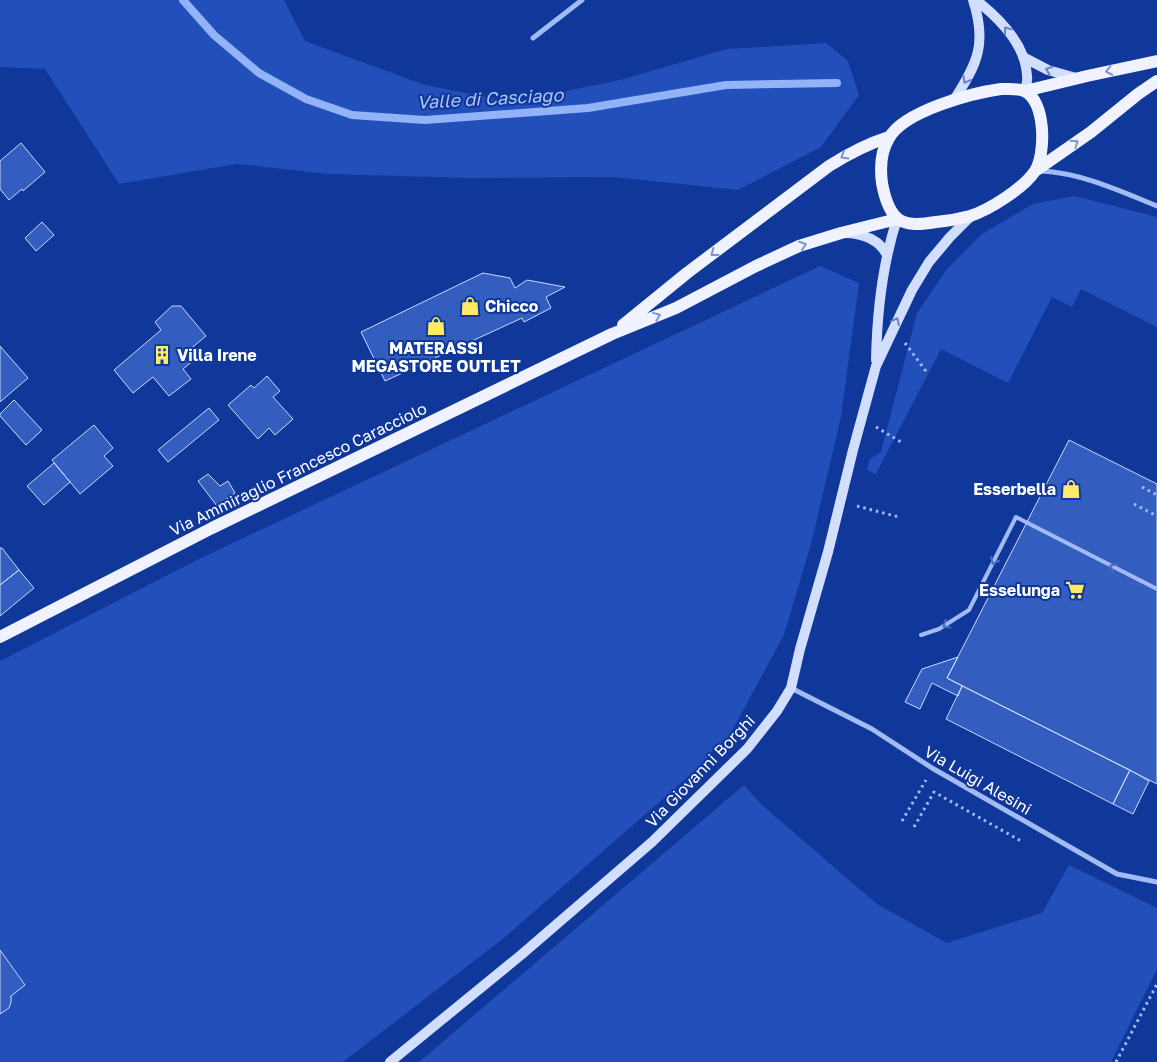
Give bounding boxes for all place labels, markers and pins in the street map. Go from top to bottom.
shop icon: Chicco [459,295,481,317]
place label: Chicco [485,296,539,316]
shop icon: MATERASSI MEGASTORE OUTLET [425,315,447,337]
place label: MATERASSI MEGASTORE OUTLET [351,338,521,376]
building icon: Villa Irene [151,344,173,366]
place label: Villa Irene [177,345,257,365]
shop icon: Esserbella [1060,478,1082,500]
place label: Esserbella [973,479,1056,499]
supermarket icon: Esselunga [1064,579,1086,601]
place label: Esselunga [979,580,1060,600]

